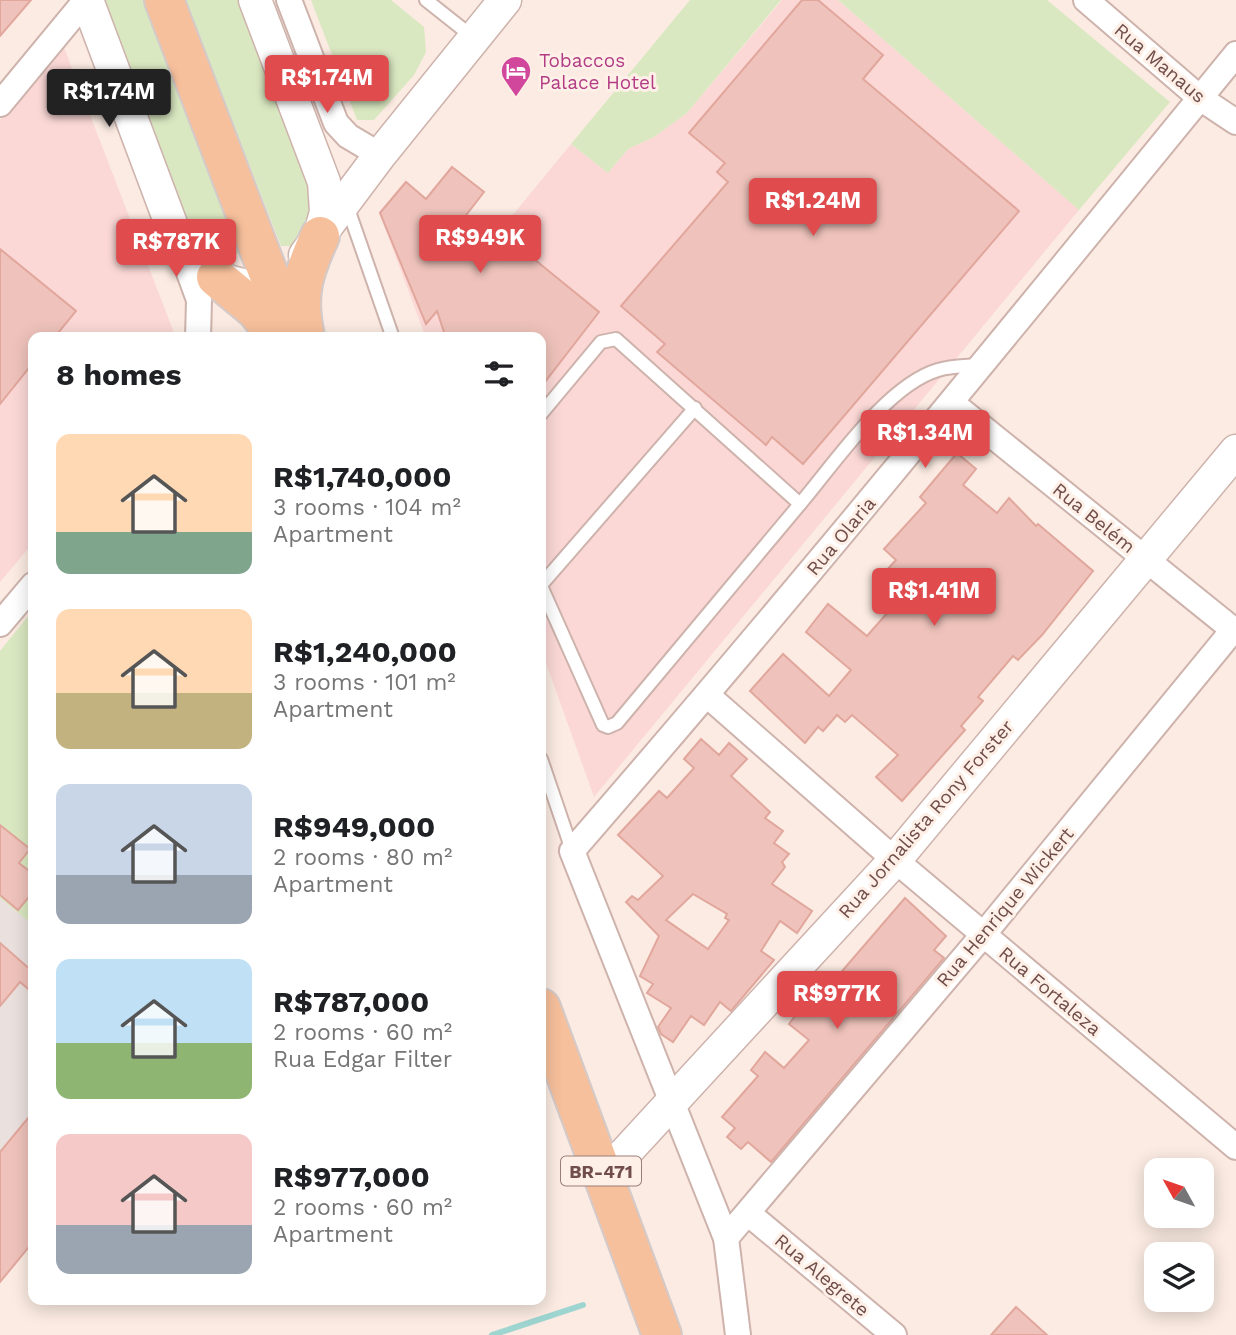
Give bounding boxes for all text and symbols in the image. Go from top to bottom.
street label: Rua Manaus [1110,18,1210,108]
place label: Tobaccos Palace Hotel [539,49,656,94]
hotel icon: Tobaccos Palace Hotel [499,54,533,98]
pin: R$1.74M [262,55,392,115]
text: R$1.74M [281,64,373,91]
pin: R$1.74M [44,69,174,129]
text: R$1.74M [63,78,155,105]
pin: R$1.24M [748,178,878,238]
text: R$1.24M [765,187,861,214]
pin: R$949K [423,216,537,275]
pin: R$787K [119,219,233,279]
text: R$949K [435,224,525,251]
text: R$787K [132,228,220,255]
icon: filters [480,355,518,393]
text: 8 homes [56,357,182,392]
pin: R$1.34M [860,410,990,470]
text: R$1.34M [877,419,973,446]
text: R$1,740,000 [273,459,452,494]
icon: home [112,462,196,546]
street label: Rua Belém [1048,478,1140,558]
street label: Rua Olaria [802,492,881,580]
text: 3 rooms · 104 m² [273,494,461,521]
text: Apartment [273,521,393,548]
pin: R$1.41M [869,568,999,628]
text: R$1.41M [888,577,980,604]
text: R$1,240,000 [273,634,457,669]
icon: home [112,637,196,721]
text: 3 rooms · 101 m² [273,669,456,696]
text: Apartment [273,696,393,723]
street label: Rua Jornalista Rony Forster [834,715,1019,923]
text: R$949,000 [273,809,435,844]
icon: home [112,812,196,896]
street label: Rua Henrique Wickert [931,822,1079,992]
text: 2 rooms · 80 m² [273,844,452,871]
text: Apartment [273,871,393,898]
street label: Rua Fortaleza [994,942,1106,1041]
pin: R$977K [780,972,894,1031]
text: R$977K [793,980,881,1007]
text: R$787,000 [273,984,429,1019]
icon: home [112,987,196,1071]
text: 2 rooms · 60 m² [273,1019,452,1046]
text: Rua Edgar Filter [273,1046,452,1073]
road number: BR-471 [561,1156,641,1186]
north arrow [1144,1158,1214,1228]
map controls [1144,1158,1214,1312]
text: R$977,000 [273,1159,430,1194]
icon: home [112,1162,196,1246]
text: 2 rooms · 60 m² [273,1194,452,1221]
text: Apartment [273,1221,393,1248]
street label: Rua Alegrete [770,1229,874,1321]
button: layers [1144,1242,1214,1312]

